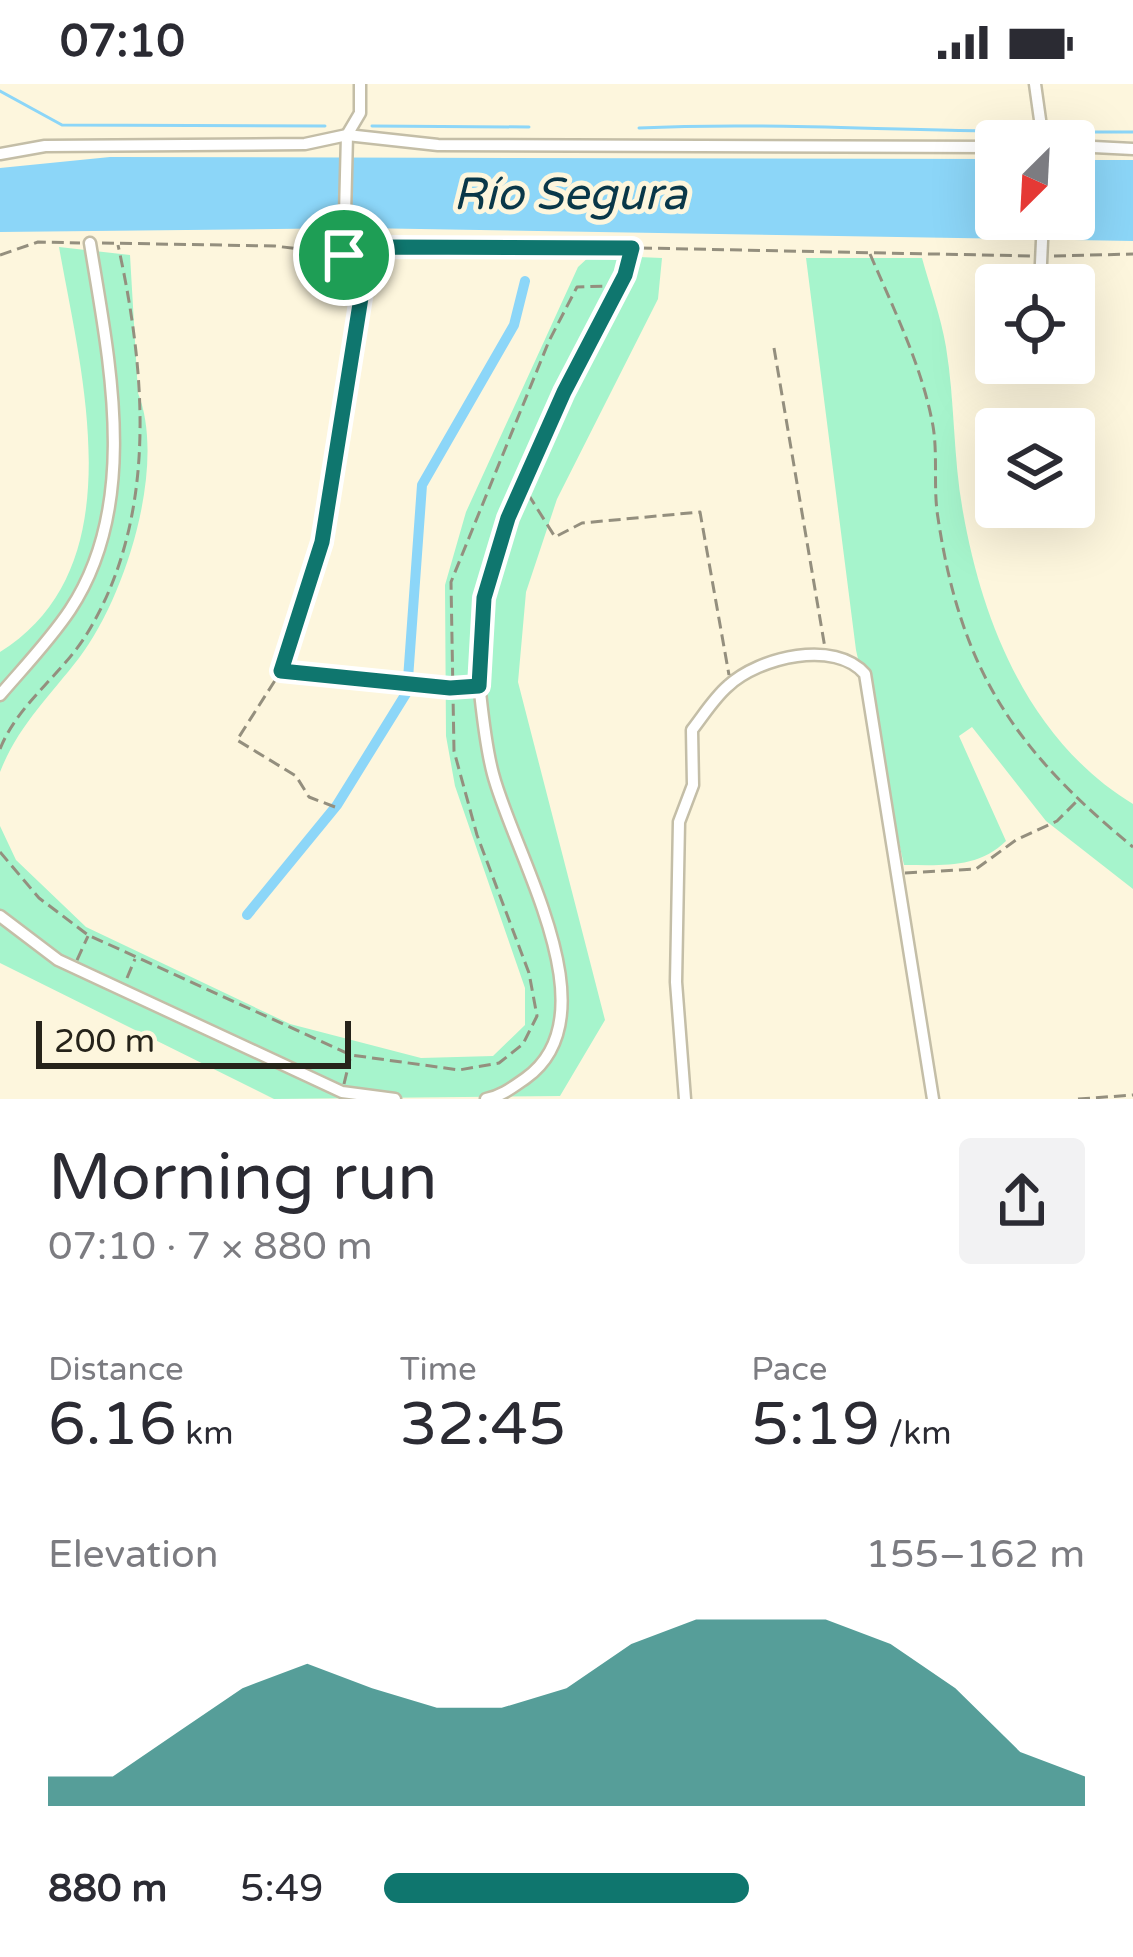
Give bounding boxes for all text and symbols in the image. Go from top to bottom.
text: 07:10 [60,15,185,69]
north arrow [975,120,1095,240]
map controls [975,120,1095,528]
water label: Río Segura [453,168,689,222]
pin [293,204,395,306]
icon: arrive [311,222,377,288]
button: locate [975,264,1095,384]
button: layers [975,408,1095,528]
scale bar [36,1015,351,1068]
text: 200 m [54,1022,155,1061]
text: Morning run [48,1138,438,1218]
button: share [959,1138,1085,1264]
text: 07:10 · 7 × 880 m [48,1223,373,1270]
text: Distance [48,1350,184,1389]
text: Time [400,1350,477,1389]
text: Pace [751,1350,827,1389]
text: 6.16 [48,1389,177,1461]
text: 32:45 [400,1389,566,1461]
text: 5:19 [751,1389,880,1461]
text: km [177,1414,234,1453]
text: /km [880,1414,951,1453]
text: Elevation [48,1531,218,1578]
text: 155–162 m [865,1531,1085,1578]
text: 880 m [48,1865,167,1912]
text: 5:49 [240,1865,324,1912]

